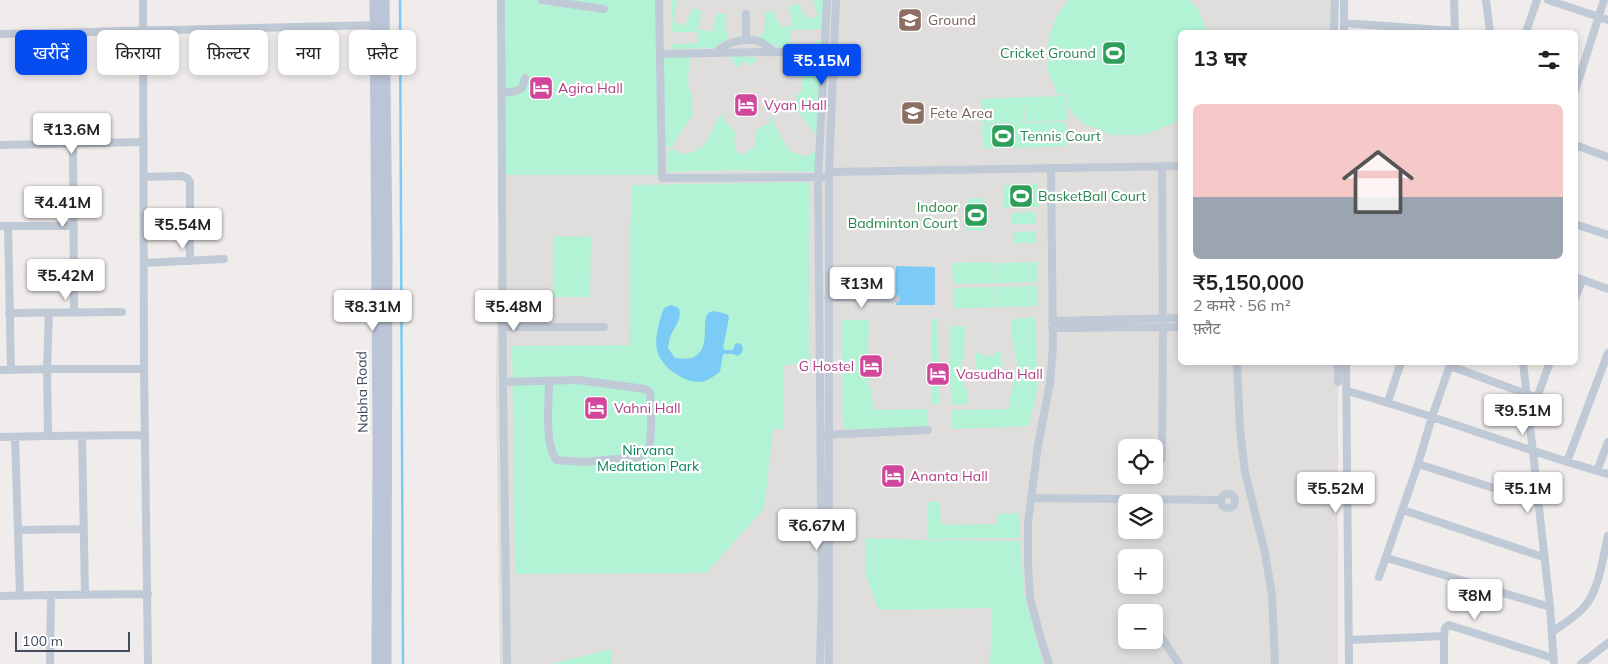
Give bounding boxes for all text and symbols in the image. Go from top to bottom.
school or university icon: Ground [897,7,923,33]
place label: Ground [928,11,976,29]
chip: खरीदें [15,30,87,75]
chip: किराया [97,30,179,75]
chip: फ़िल्टर [189,30,268,75]
chip: नया [278,30,339,75]
chip: फ़्लैट [349,30,416,75]
sports icon: Cricket Ground [1101,40,1127,66]
pin: ₹5.15M [781,44,863,86]
place label: Cricket Ground [1000,44,1096,62]
text: 13 घर [1193,45,1247,71]
icon: filters [1535,46,1563,74]
text: ₹5.15M [794,50,850,70]
hotel icon: Agira Hall [528,75,554,101]
place label: Agira Hall [558,79,623,97]
hotel icon: Vyan Hall [733,92,759,118]
place label: Vyan Hall [764,96,827,114]
school or university icon: Fete Area [900,100,926,126]
place label: Fete Area [930,104,993,122]
pin: ₹13.6M [31,112,113,155]
text: ₹13.6M [44,119,100,139]
sports icon: Tennis Court [990,123,1016,149]
place label: Tennis Court [1020,127,1101,145]
icon: home [1333,137,1423,227]
sports icon: BasketBall Court [1008,183,1034,209]
pin: ₹4.41M [22,186,104,228]
place label: BasketBall Court [1038,187,1146,205]
text: ₹4.41M [35,192,91,212]
place label: Indoor Badminton Court [848,198,959,232]
sports icon: Indoor Badminton Court [963,202,989,228]
pin: ₹5.54M [142,208,224,250]
text: ₹5.54M [155,214,211,234]
pin: ₹5.42M [25,258,107,301]
text: ₹5.42M [38,265,94,285]
pin: ₹13M [832,266,892,309]
text: ₹5,150,000 [1193,269,1304,295]
text: ₹13M [841,273,883,293]
pin: ₹8.31M [332,290,414,332]
pin: ₹5.48M [473,290,555,332]
text: 2 कमरे · 56 m² [1193,295,1291,315]
text: ₹8.31M [345,296,401,316]
text: ₹5.48M [486,296,542,316]
text: फ़्लैट [1193,318,1221,338]
street label: Nabha Road [352,351,372,433]
hotel icon: G Hostel [858,353,884,379]
place label: G Hostel [799,357,854,375]
hotel icon: Vasudha Hall [925,361,951,387]
place label: Vasudha Hall [956,365,1043,383]
pin: ₹9.51M [1482,394,1564,436]
hotel icon: Vahni Hall [583,395,609,421]
place label: Vahni Hall [614,399,681,417]
text: ₹9.51M [1495,400,1551,420]
map controls [1118,439,1163,649]
button: locate [1118,439,1163,484]
park label: Nirvana Meditation Park [597,441,700,475]
hotel icon: Ananta Hall [880,463,906,489]
place label: Ananta Hall [910,467,988,485]
pin: ₹5.52M [1295,472,1377,514]
pin: ₹5.1M [1493,472,1563,514]
text: ₹5.52M [1308,478,1364,498]
text: ₹5.1M [1505,478,1551,498]
button: layers [1118,494,1163,539]
pin: ₹6.67M [776,508,858,551]
text: ₹6.67M [789,515,845,535]
button: + [1118,549,1163,594]
pin: ₹8M [1451,578,1499,621]
text: ₹8M [1458,585,1492,605]
button: − [1118,604,1163,649]
scale bar [15,629,130,652]
text: 100 m [22,632,63,650]

